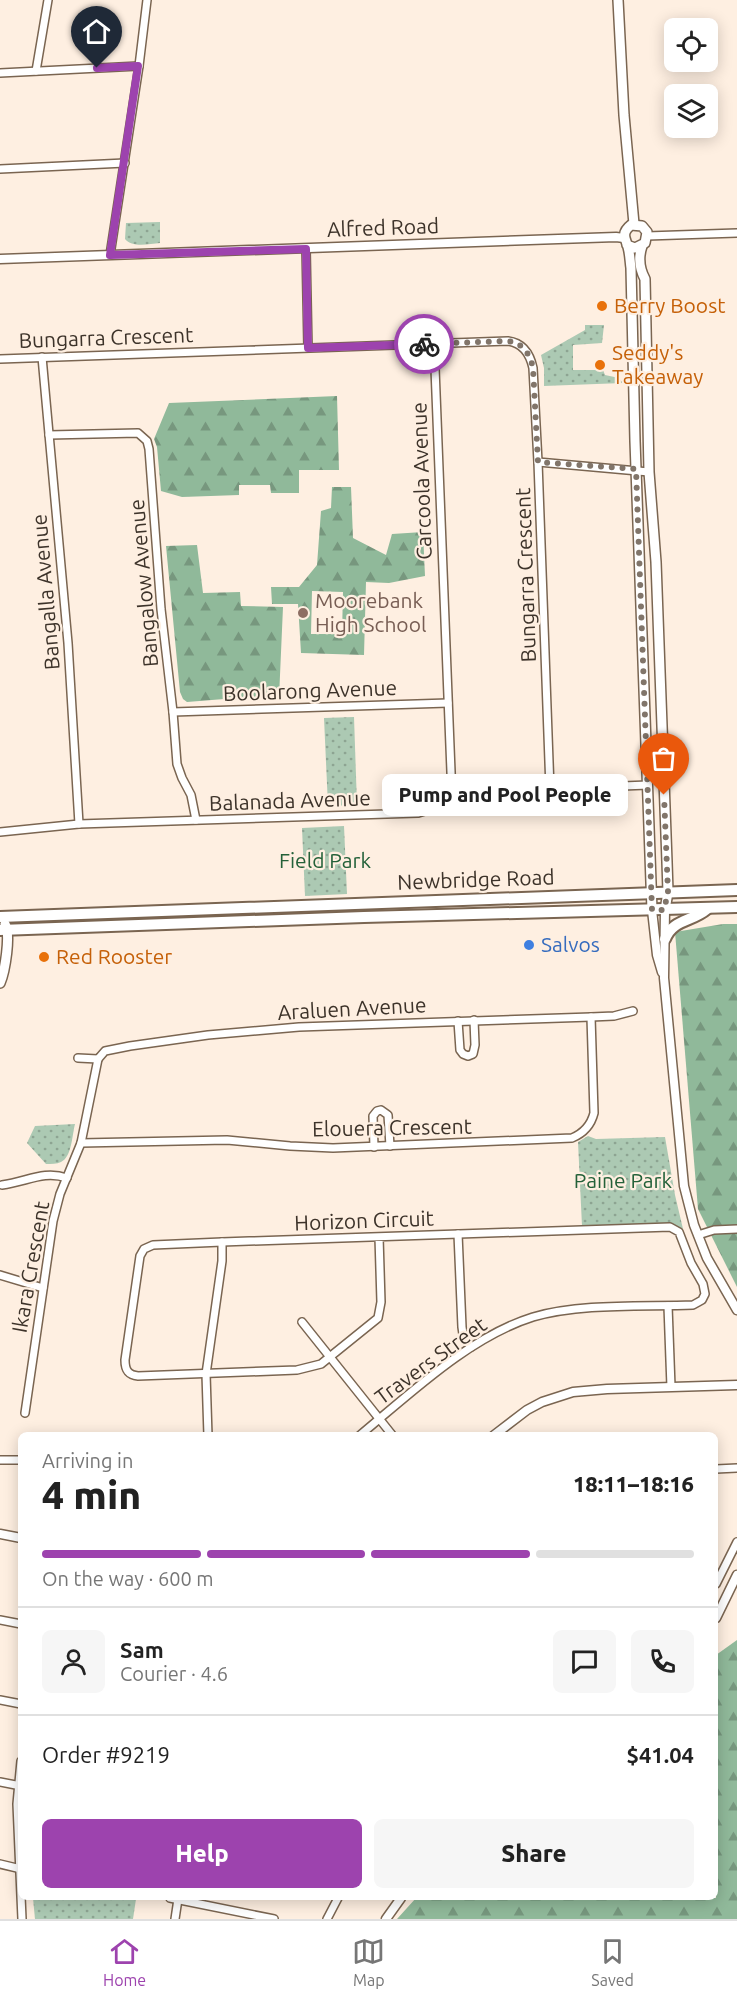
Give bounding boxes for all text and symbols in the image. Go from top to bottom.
pin [71,6,122,68]
icon: home [80,15,113,48]
map controls [664,18,718,138]
button: locate [664,18,718,72]
button: layers [664,84,718,138]
street label: Alfred Road [326,213,439,241]
place label: Berry Boost [614,293,726,317]
marker: Berry Boost [595,299,609,313]
courier [394,314,454,374]
street label: Bungarra Crescent [18,322,194,352]
icon: bike [408,328,441,361]
place label: Seddy's Takeaway [612,340,703,388]
marker: Seddy's Takeaway [593,358,607,372]
street label: Carcoola Avenue [406,402,436,560]
street label: Bungarra Crescent [510,487,540,663]
street label: Bangalow Avenue [124,498,162,668]
street label: Bangalla Avenue [26,513,64,671]
place label: Moorebank High School [315,588,426,636]
marker: Moorebank High School [296,606,310,620]
street label: Boolarong Avenue [223,675,397,705]
pin [638,733,689,795]
icon: bag [647,742,680,775]
callout: Pump and Pool People [382,774,628,816]
text: Pump and Pool People [399,783,611,806]
street label: Balanada Avenue [209,785,371,815]
park label: Field Park [279,848,371,872]
street label: Newbridge Road [397,864,555,894]
place label: Salvos [541,932,600,956]
marker: Salvos [522,938,536,952]
place label: Red Rooster [56,944,172,968]
marker: Red Rooster [37,950,51,964]
street label: Araluen Avenue [277,992,427,1024]
street label: Elouera Crescent [312,1114,472,1140]
park label: Paine Park [574,1168,673,1192]
street label: Ikara Crescent [7,1199,53,1335]
street label: Horizon Circuit [294,1206,434,1234]
street label: Travers Street [370,1312,491,1409]
text: Arriving in [42,1449,133,1472]
text: 18:11–18:16 [573,1471,694,1496]
text: 4 min [42,1473,141,1516]
text: On the way · 600 m [42,1567,214,1590]
button: person [42,1630,105,1693]
button: chat [553,1630,616,1693]
button: phone [631,1630,694,1693]
text: Sam [120,1637,164,1662]
text: Courier · 4.6 [120,1662,228,1685]
text: Order #9219 [42,1742,170,1767]
text: $41.04 [627,1742,694,1767]
button: Help [42,1819,362,1888]
button: Share [374,1819,694,1888]
tab: Home [103,1935,146,1989]
tab: Map [352,1935,385,1989]
tab: Saved [591,1935,634,1989]

